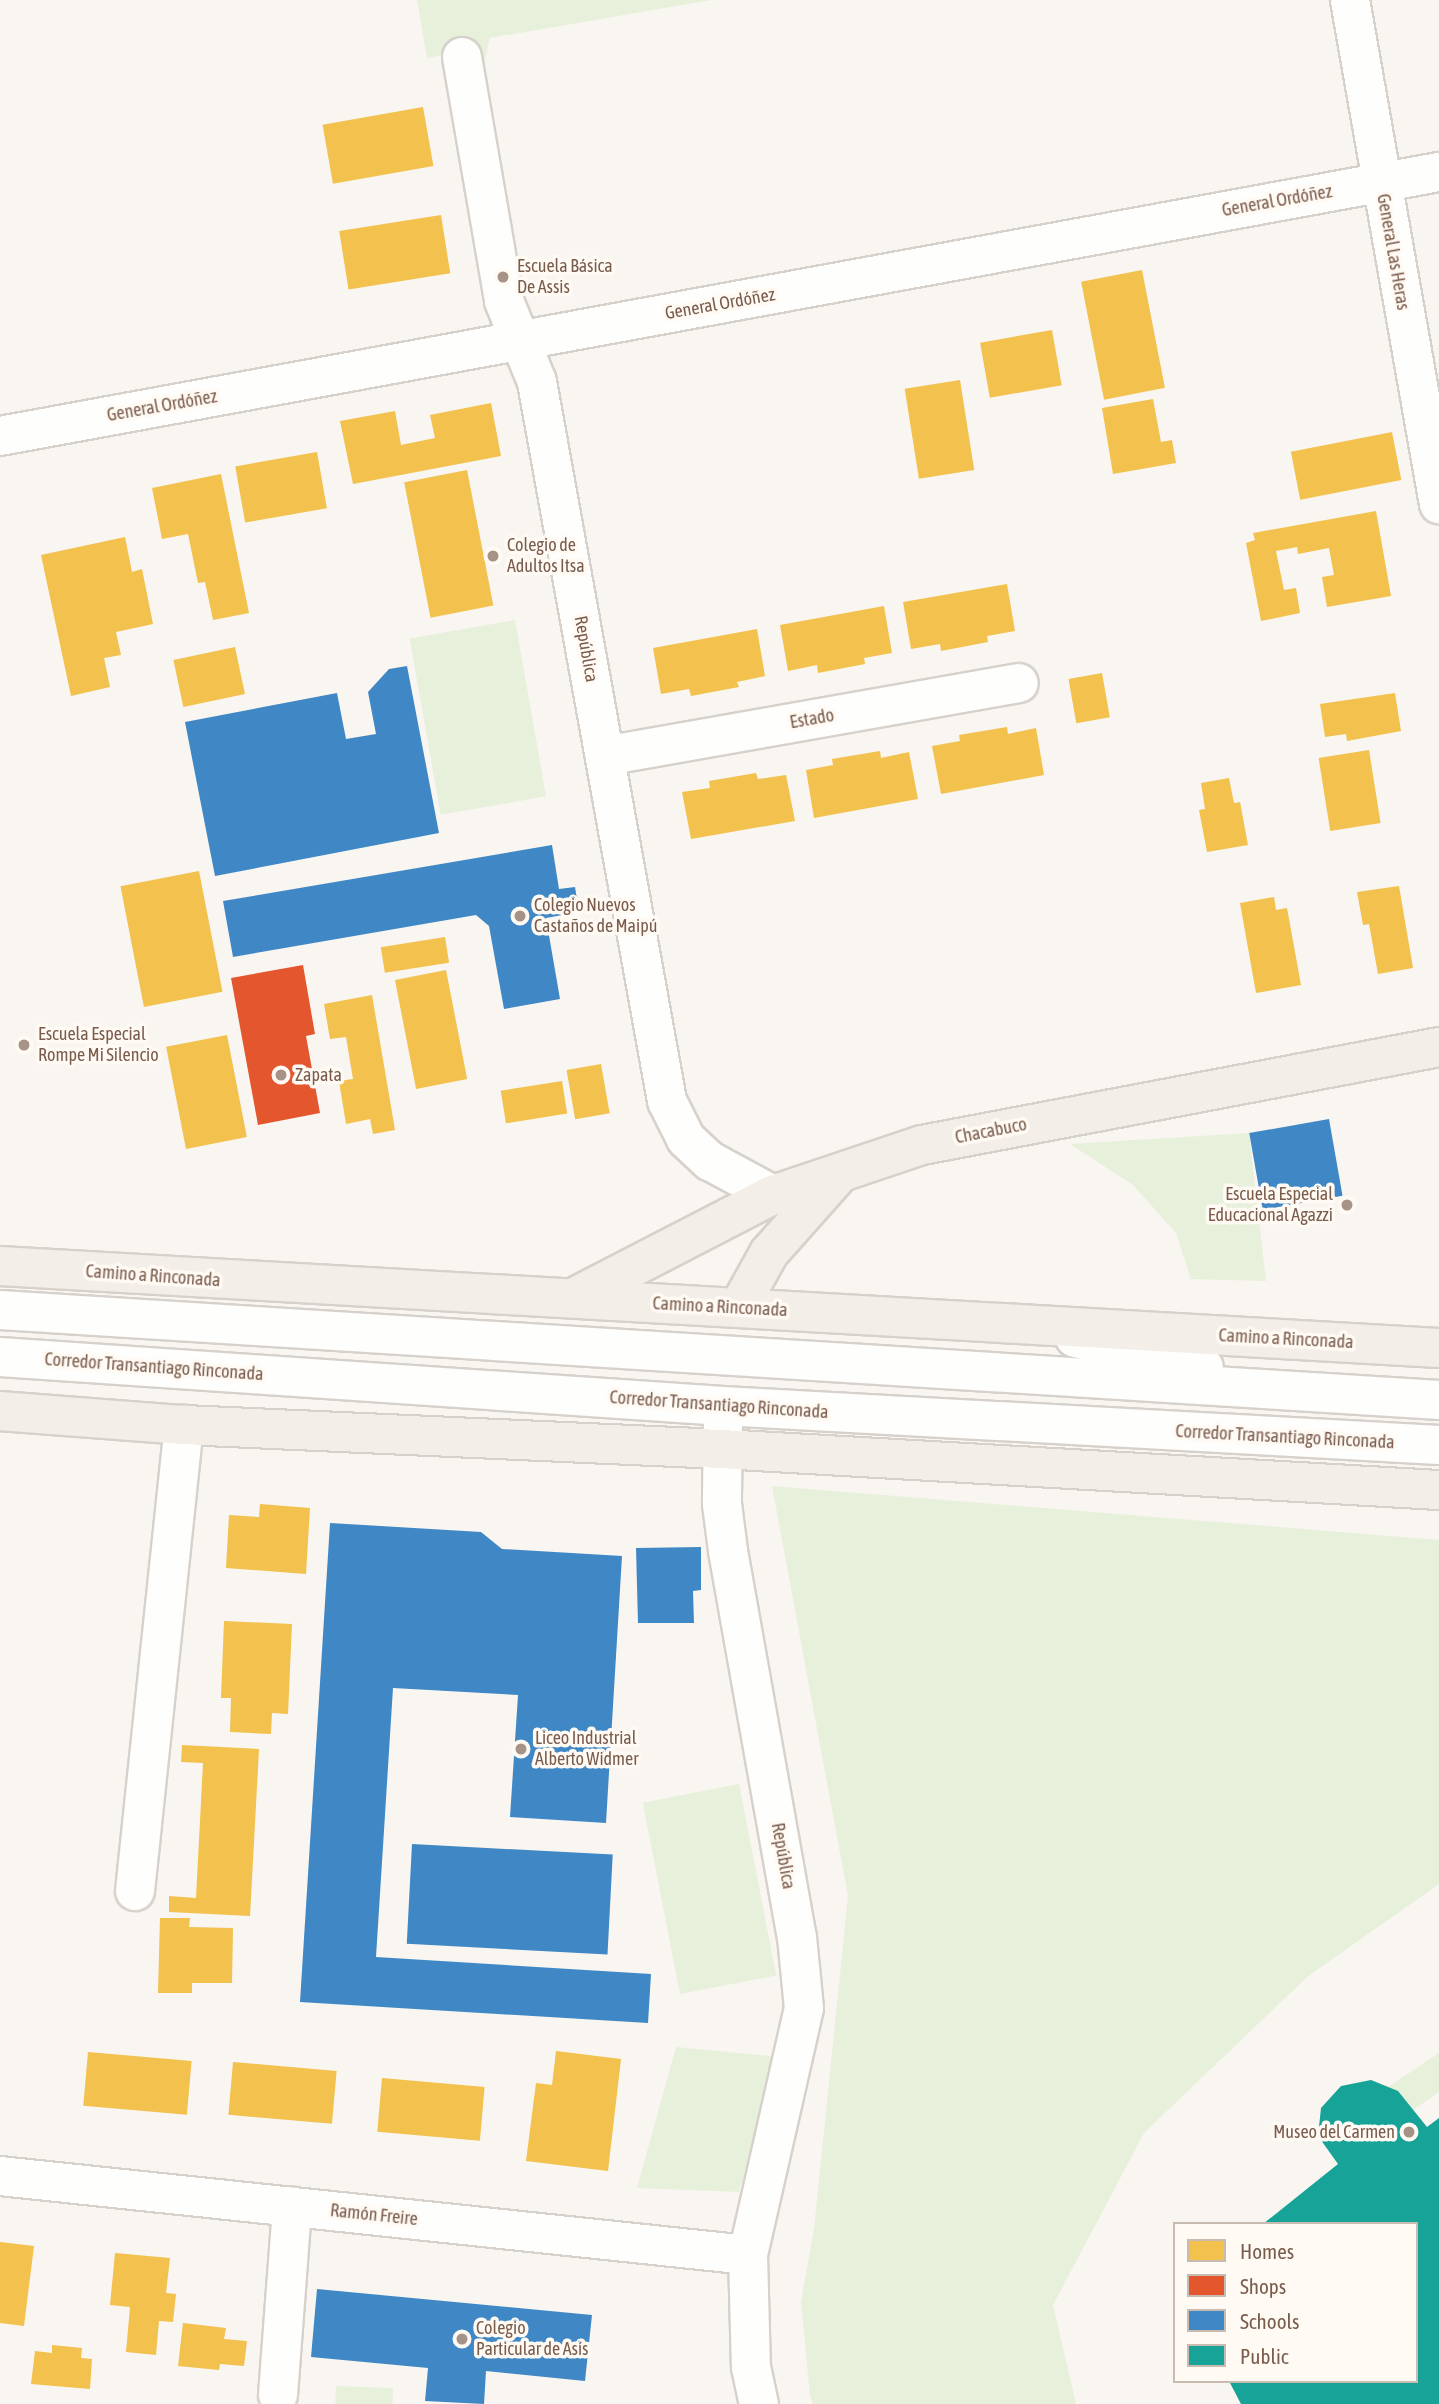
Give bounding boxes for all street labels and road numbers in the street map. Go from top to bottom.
street label: General Ordóñez [1220,181,1334,221]
street label: General Las Heras [1372,192,1414,312]
street label: General Ordóñez [663,284,777,324]
street label: General Ordóñez [105,386,219,426]
street label: República [570,614,602,684]
street label: Estado [788,704,836,734]
street label: Chacabuco [953,1113,1029,1149]
street label: Camino a Rinconada [85,1261,221,1291]
street label: Camino a Rinconada [652,1293,788,1321]
street label: Camino a Rinconada [1218,1325,1354,1353]
street label: Corredor Transantiago Rinconada [44,1349,264,1385]
street label: Corredor Transantiago Rinconada [609,1387,829,1423]
street label: Corredor Transantiago Rinconada [1175,1420,1395,1454]
street label: República [767,1821,799,1891]
street label: Ramón Freire [329,2200,419,2230]

